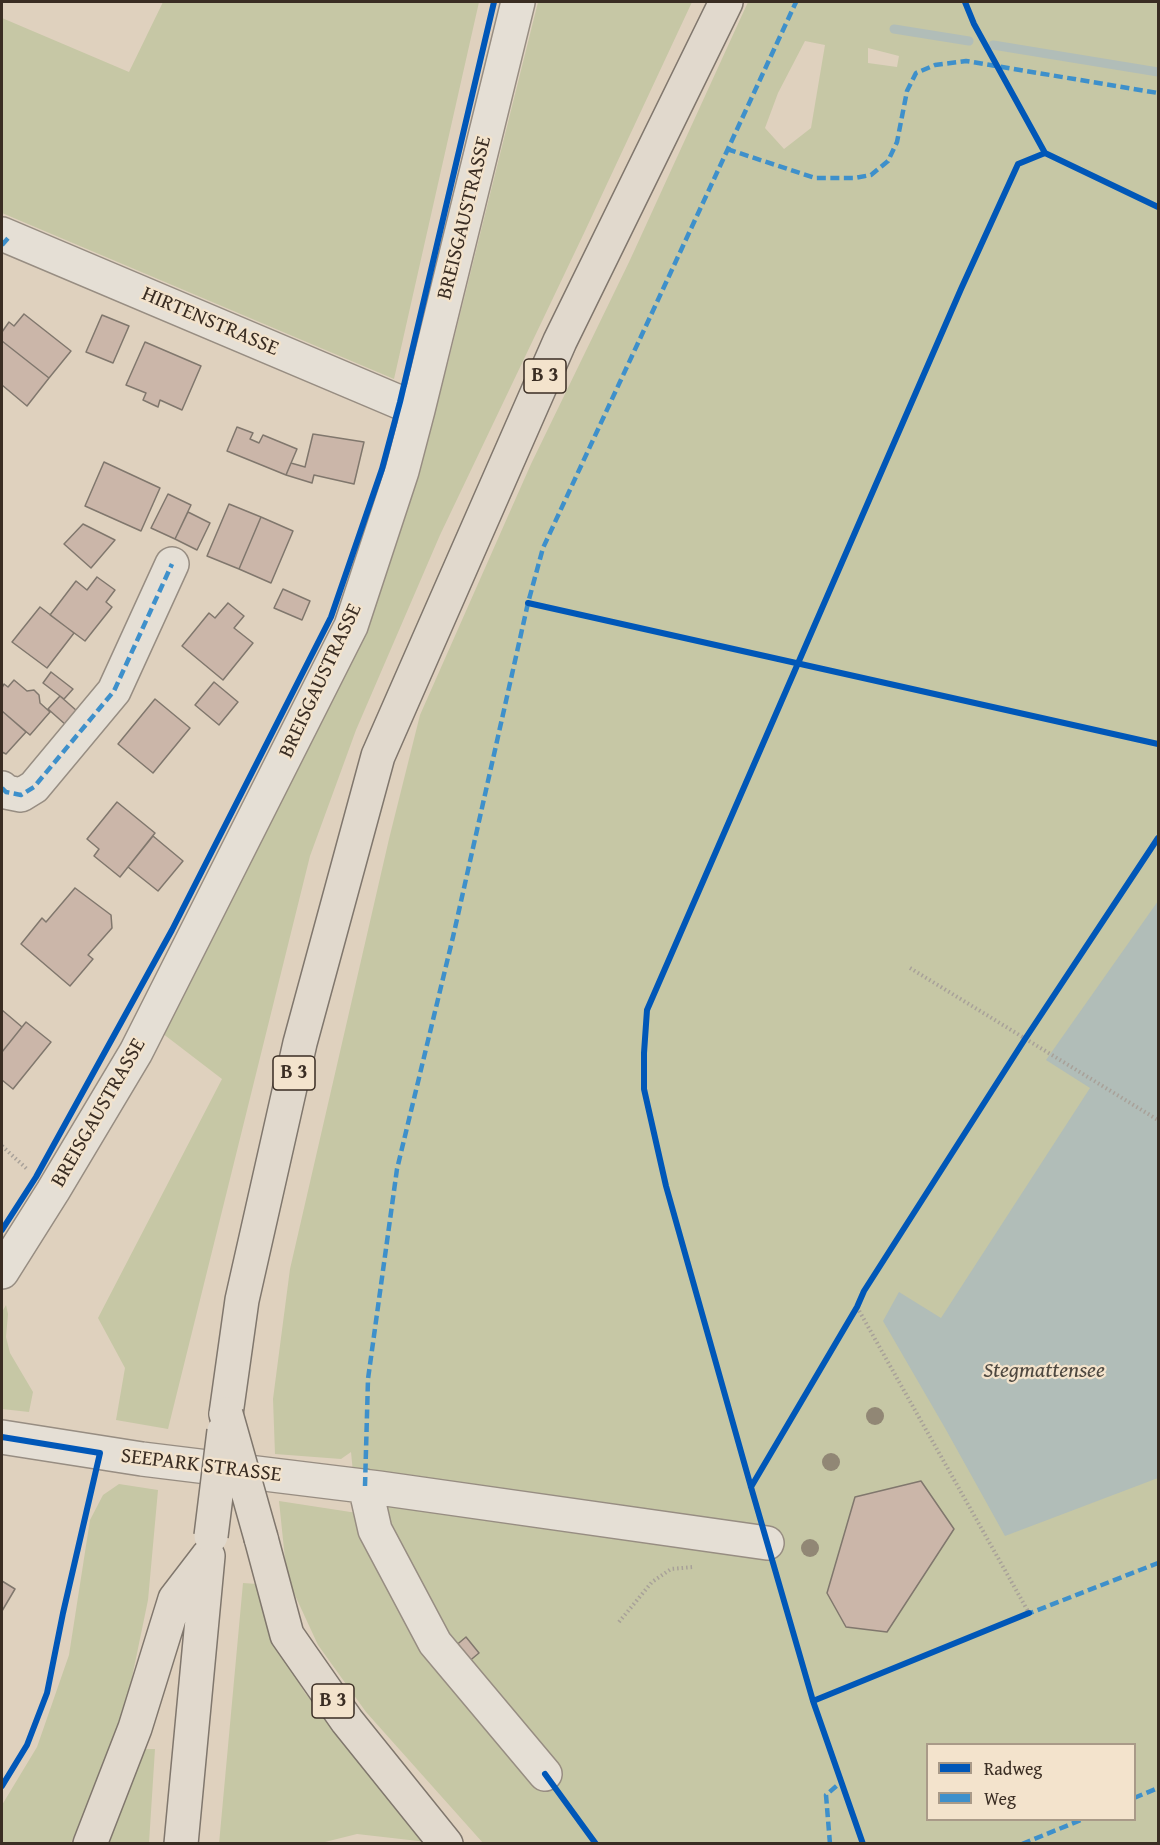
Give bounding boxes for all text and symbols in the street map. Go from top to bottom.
street label: BREISGAUSTRASSE [433,134,497,302]
street label: HIRTENSTRASSE [138,282,282,362]
road number: B 3 [524,359,566,393]
street label: BREISGAUSTRASSE [274,600,368,762]
street label: BREISGAUSTRASSE [46,1034,152,1192]
road number: B 3 [273,1056,315,1090]
water label: Stegmattensee [983,1358,1105,1384]
street label: SEEPARK STRASSE [119,1444,283,1488]
road number: B 3 [312,1684,354,1718]
legend [926,1743,1136,1821]
text: Radweg [984,1755,1042,1782]
text: Weg [984,1785,1016,1812]

